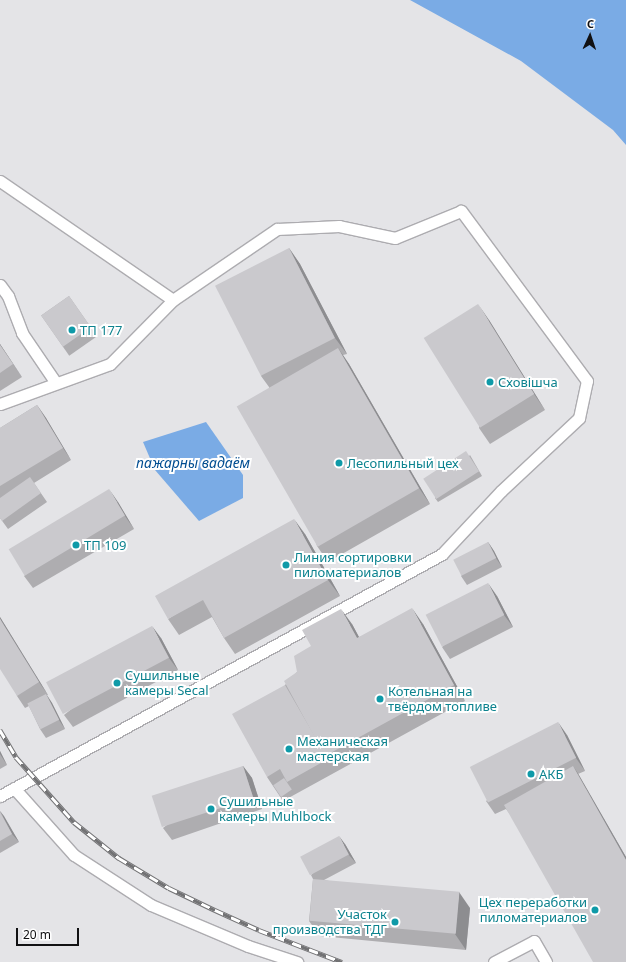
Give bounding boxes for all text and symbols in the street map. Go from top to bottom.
north arrow [570,16,610,56]
text: С [587,16,595,31]
place label: ТП 177 [80,322,122,338]
marker: ТП 177 [67,325,77,335]
place label: Сховішча [498,374,558,390]
marker: Сховішча [485,377,495,387]
water label: пажарны вадаём [136,455,250,471]
place label: Лесопильный цех [347,455,459,471]
marker: Лесопильный цех [334,458,344,468]
place label: ТП 109 [84,537,126,553]
marker: ТП 109 [71,540,81,550]
place label: Линия сортировки пиломатериалов [294,550,412,581]
marker: Линия сортировки пиломатериалов [281,560,291,570]
place label: Сушильные камеры Secal [125,668,209,699]
marker: Сушильные камеры Secal [112,678,122,688]
place label: Котельная на твёрдом топливе [388,684,497,715]
marker: Котельная на твёрдом топливе [375,694,385,704]
place label: Механическая мастерская [297,734,388,765]
marker: Механическая мастерская [284,744,294,754]
place label: АКБ [539,766,563,782]
marker: АКБ [526,769,536,779]
place label: Cушильные камеры Muhlbock [219,794,331,825]
marker: Cушильные камеры Muhlbock [206,804,216,814]
place label: Цех переработки пиломатериалов [479,895,587,926]
marker: Цех переработки пиломатериалов [590,905,600,915]
place label: Участок производства ТДГ [273,907,387,938]
marker: Участок производства ТДГ [390,917,400,927]
scale bar [18,920,81,946]
text: 20 m [23,926,51,943]

